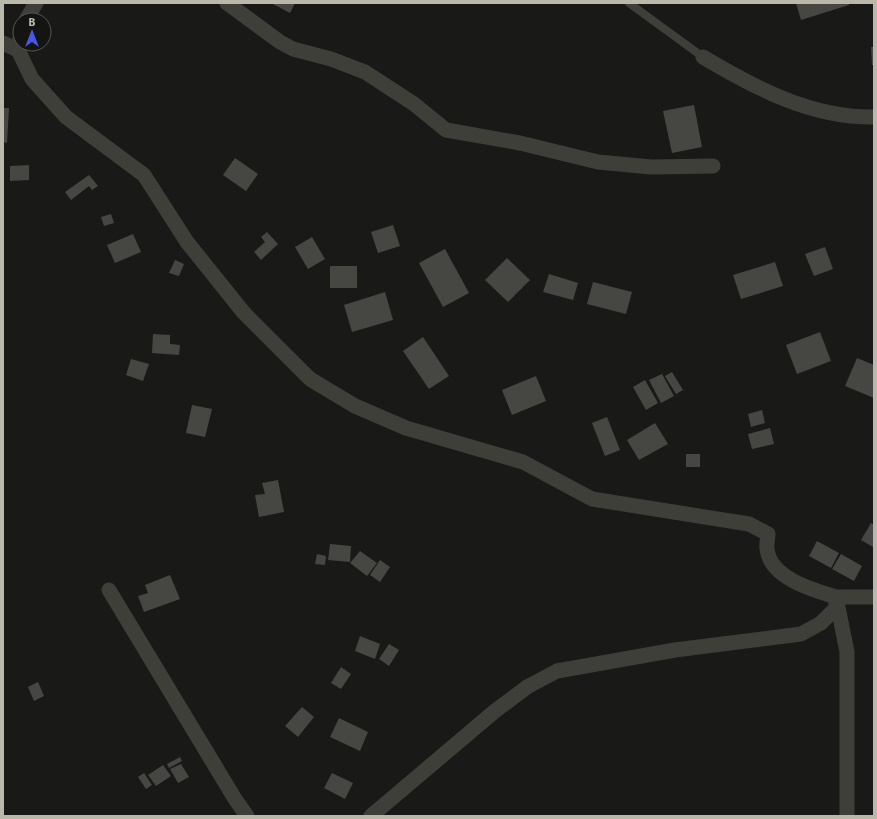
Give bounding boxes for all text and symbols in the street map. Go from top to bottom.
north arrow [12,12,52,52]
text: B [29,16,36,29]

